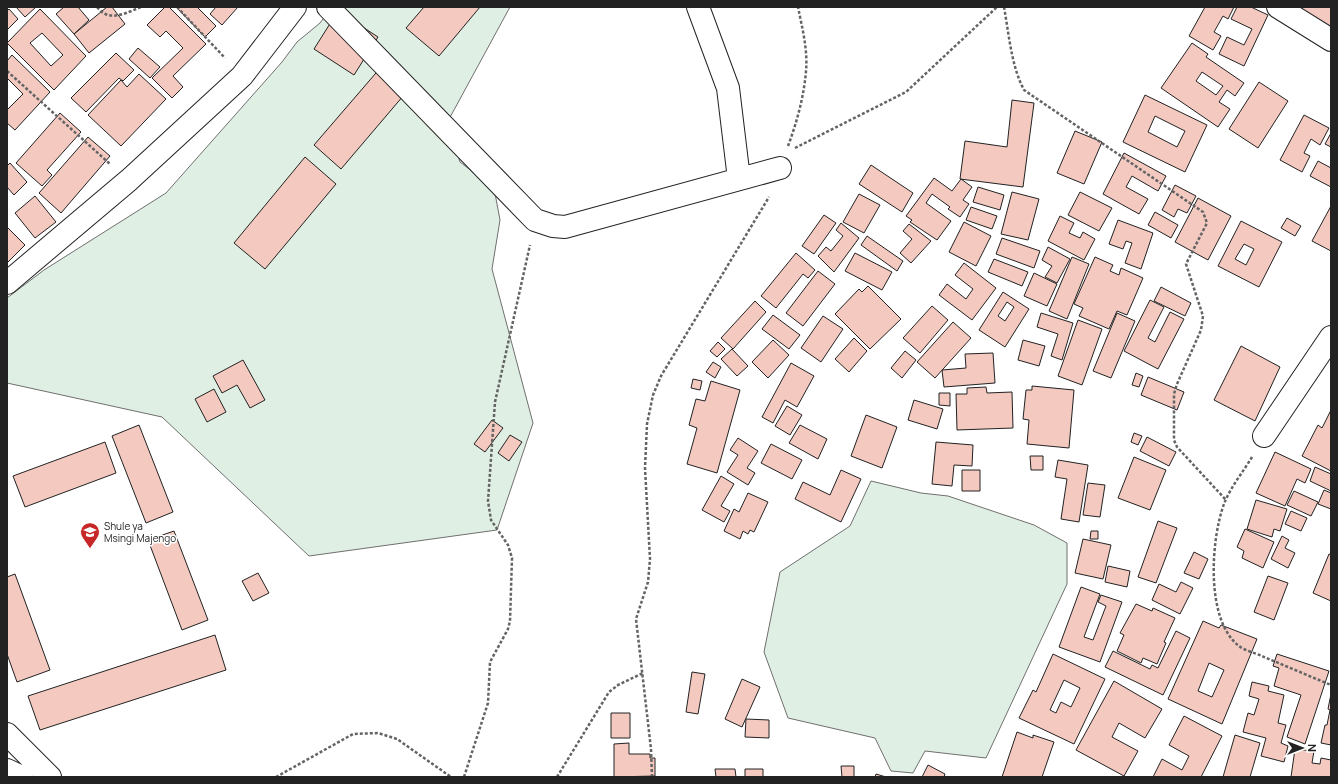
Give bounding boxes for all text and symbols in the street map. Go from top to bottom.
place label: Shule ya Msingi Majengo [104,519,176,545]
school or university icon: Shule ya Msingi Majengo [79,521,101,549]
north arrow [1282,728,1322,768]
text: N [1305,744,1320,752]

